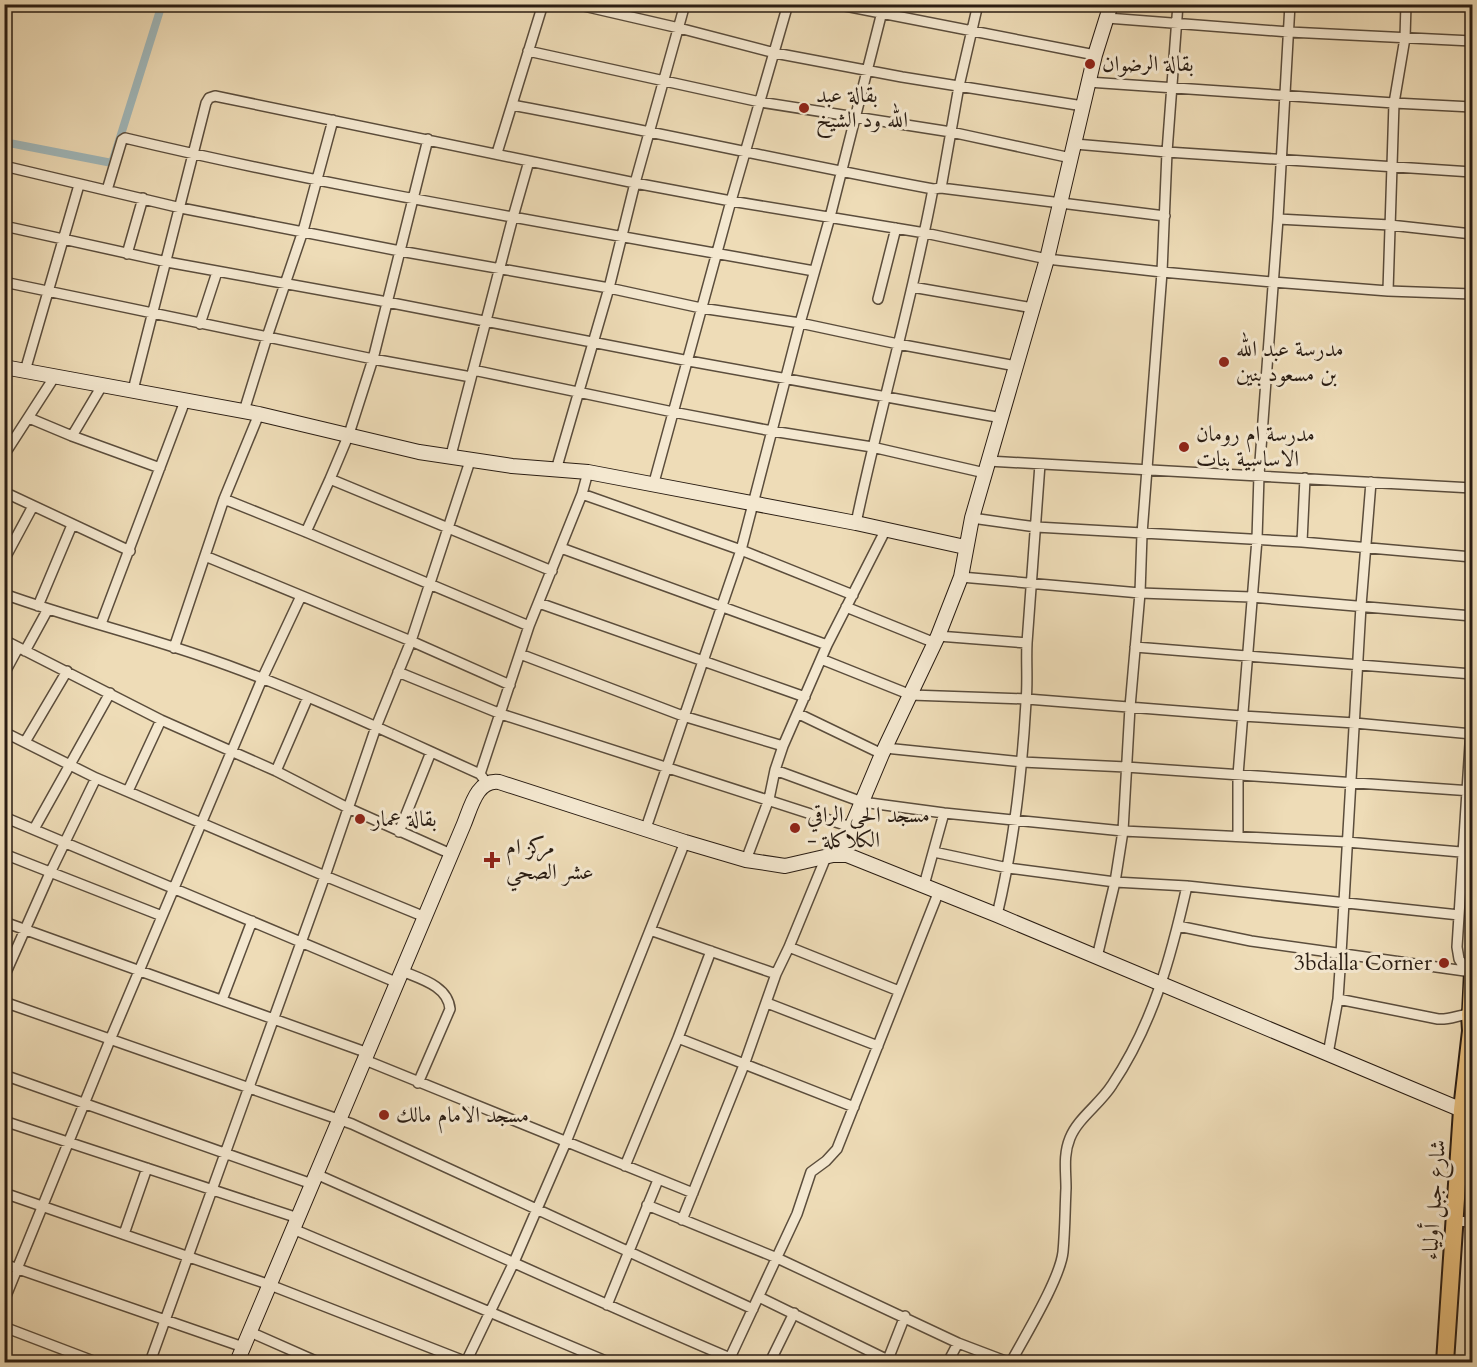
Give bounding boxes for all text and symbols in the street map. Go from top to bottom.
place label: بقالة الرضوان [1102,49,1194,79]
marker: بقالة الرضوان [1083,57,1097,71]
place label: بقالة عبد الله ود الشيخ [816,80,908,139]
marker: بقالة عبد الله ود الشيخ [797,101,811,115]
place label: مدرسة عبد الله بن مسعود بنين [1236,331,1344,389]
marker: مدرسة عبد الله بن مسعود بنين [1217,355,1231,369]
place label: مدرسة ام رومان الاساسية بنات [1196,419,1315,474]
marker: مدرسة ام رومان الاساسية بنات [1177,440,1191,454]
place label: مسجد الحي الراقي - الكلاكلة [807,800,930,855]
place label: بقالة عمار [370,804,437,834]
marker: بقالة عمار [353,812,367,826]
marker: مسجد الحي الراقي - الكلاكلة [788,821,802,835]
place label: مركز ام عشر الصحي [506,832,594,892]
marker: مركز ام عشر الصحي [483,851,501,869]
place label: 3bdalla Corner [1294,948,1433,978]
marker: 3bdalla Corner [1437,956,1451,970]
place label: مسجد الامام مالك [396,1100,529,1134]
marker: مسجد الامام مالك [377,1108,391,1122]
street label: شارع جبل أولياء [1414,1139,1456,1261]

